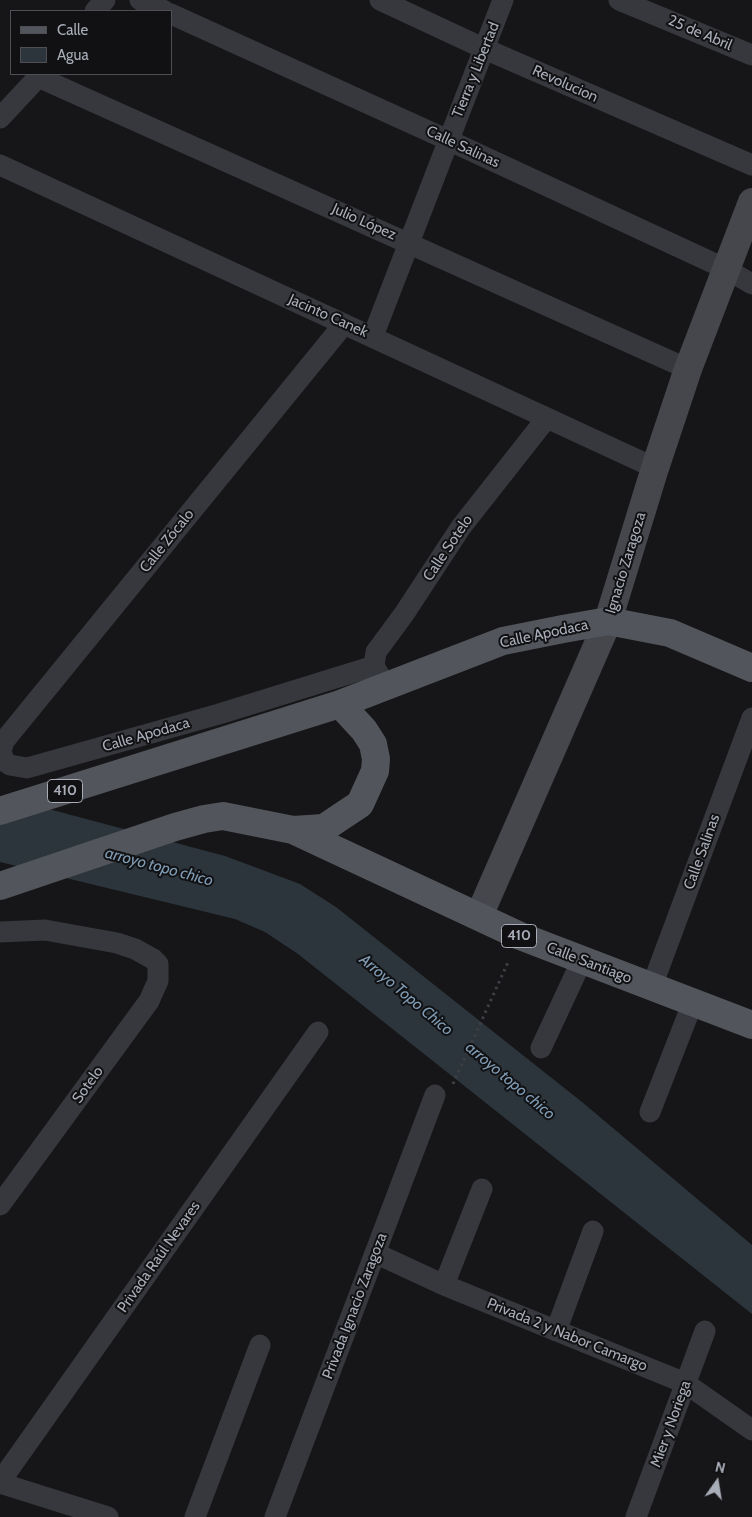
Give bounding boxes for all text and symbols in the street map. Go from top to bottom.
legend [10,10,172,75]
street label: 25 de Abril [665,11,735,55]
street label: Tierra y Libertad [449,20,503,120]
text: Calle [57,21,88,39]
text: Agua [57,46,89,64]
street label: Revolucion [529,62,601,106]
street label: Calle Salinas [423,122,503,172]
street label: Julio López [329,200,399,244]
street label: Jacinto Canek [286,290,370,342]
street label: Calle Zócalo [136,506,198,576]
street label: Ignacio Zaragoza [602,510,650,616]
street label: Calle Sotelo [419,512,477,584]
street label: Calle Apodaca [498,616,590,652]
street label: Calle Apodaca [100,714,192,756]
road number: 410 [48,779,82,802]
street label: Calle Salinas [680,812,724,892]
water label: arroyo topo chico [103,843,215,891]
road number: 410 [502,924,536,948]
street label: Calle Santiago [544,938,634,988]
water label: Arroyo Topo Chico [355,950,457,1040]
water label: arroyo topo chico [461,1038,559,1124]
street label: Sotelo [69,1063,107,1107]
street label: Privada Raúl Nevares [114,1198,204,1316]
street label: Privada Ignacio Zaragoza [319,1230,391,1382]
street label: Privada 2 y Nabor Camargo [484,1295,650,1375]
street label: Mier y Noriega [647,1378,695,1470]
north arrow [692,1457,742,1507]
text: N [714,1458,727,1477]

